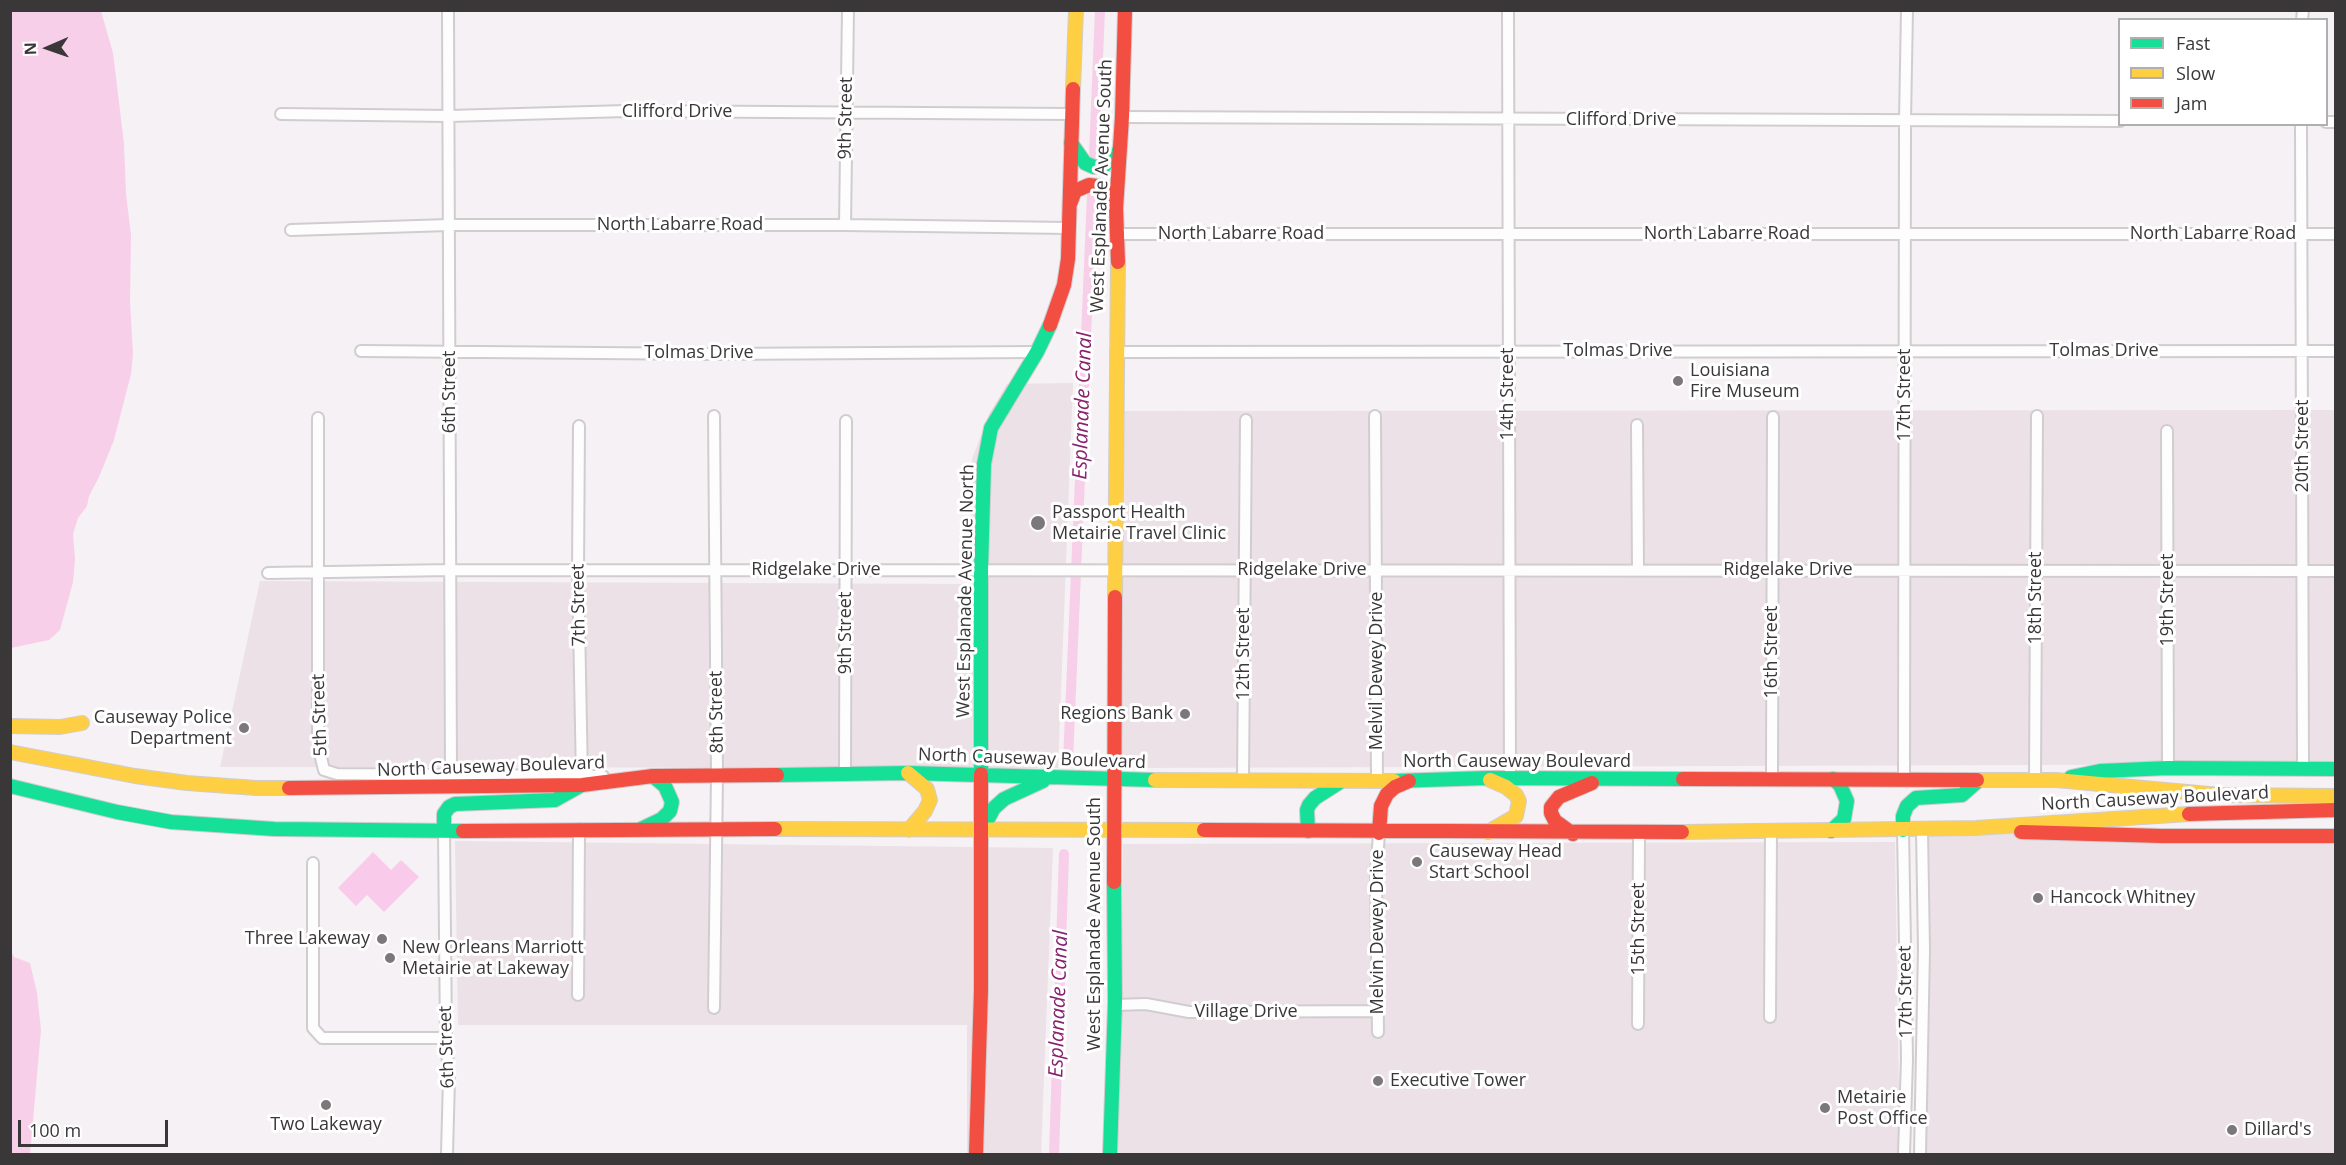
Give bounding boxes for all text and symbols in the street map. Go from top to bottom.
north arrow [18,18,78,78]
legend [2118,18,2328,126]
text: Fast [2176,31,2210,55]
text: N [19,42,41,56]
street label: West Esplanade Avenue South [1087,59,1117,313]
text: Slow [2176,61,2215,85]
street label: 9th Street [834,76,858,160]
text: Jam [2176,91,2208,115]
street label: Clifford Drive [622,101,732,123]
street label: Clifford Drive [1566,109,1676,131]
street label: North Labarre Road [597,214,763,236]
street label: North Labarre Road [1158,223,1324,245]
street label: North Labarre Road [1644,223,1810,245]
street label: North Labarre Road [2130,223,2296,245]
water label: Esplanade Canal [1068,332,1098,480]
street label: Tolmas Drive [1563,340,1673,362]
street label: Tolmas Drive [2049,340,2159,362]
street label: Tolmas Drive [644,342,754,364]
street label: 14th Street [1497,348,1519,440]
street label: 17th Street [1894,349,1916,441]
street label: 6th Street [439,351,461,433]
place label: Louisiana Fire Museum [1690,360,1800,403]
marker: Louisiana Fire Museum [1671,374,1685,388]
street label: 20th Street [2292,400,2314,492]
street label: West Esplanade Avenue North [953,464,979,718]
place label: Passport Health Metairie Travel Clinic [1052,502,1226,544]
marker: Passport Health Metairie Travel Clinic [1029,514,1047,532]
street label: 18th Street [2025,552,2047,644]
street label: 19th Street [2157,554,2179,646]
street label: Ridgelake Drive [751,559,881,581]
street label: Ridgelake Drive [1237,559,1367,581]
street label: Ridgelake Drive [1723,559,1853,581]
street label: 7th Street [567,563,591,647]
street label: 9th Street [835,592,857,674]
street label: Melvil Dewey Drive [1366,592,1388,750]
street label: 16th Street [1761,606,1783,698]
street label: 12th Street [1233,608,1255,700]
street label: 8th Street [705,670,729,754]
street label: 5th Street [308,673,332,757]
place label: Regions Bank [1060,703,1173,725]
place label: Causeway Police Department [94,707,232,750]
marker: Regions Bank [1178,707,1192,721]
marker: Causeway Police Department [237,721,251,735]
street label: North Causeway Boulevard [918,744,1146,774]
street label: North Causeway Boulevard [1403,751,1631,773]
street label: North Causeway Boulevard [377,752,605,782]
street label: North Causeway Boulevard [2041,782,2269,816]
street label: West Esplanade Avenue South [1084,797,1106,1051]
place label: Causeway Head Start School [1429,841,1562,884]
street label: Melvin Dewey Drive [1367,849,1389,1015]
marker: Causeway Head Start School [1410,855,1424,869]
street label: 15th Street [1628,883,1650,975]
place label: Hancock Whitney [2050,887,2195,909]
marker: Hancock Whitney [2031,891,2045,905]
place label: Three Lakeway [245,928,370,950]
water label: Esplanade Canal [1044,930,1074,1078]
marker: Three Lakeway [375,932,389,946]
place label: New Orleans Marriott Metairie at Lakeway [402,937,584,980]
street label: 17th Street [1894,945,1918,1039]
marker: New Orleans Marriott Metairie at Lakeway [383,951,397,965]
street label: Village Drive [1195,1001,1297,1023]
street label: 6th Street [435,1005,459,1089]
place label: Executive Tower [1390,1070,1526,1092]
marker: Executive Tower [1371,1074,1385,1088]
place label: Metairie Post Office [1837,1087,1928,1130]
marker: Two Lakeway [319,1098,333,1112]
marker: Metairie Post Office [1818,1101,1832,1115]
scale bar [21,1108,171,1146]
place label: Two Lakeway [270,1114,382,1136]
text: 100 m [29,1118,81,1142]
place label: Dillard's [2244,1119,2312,1141]
marker: Dillard's [2225,1123,2239,1137]

